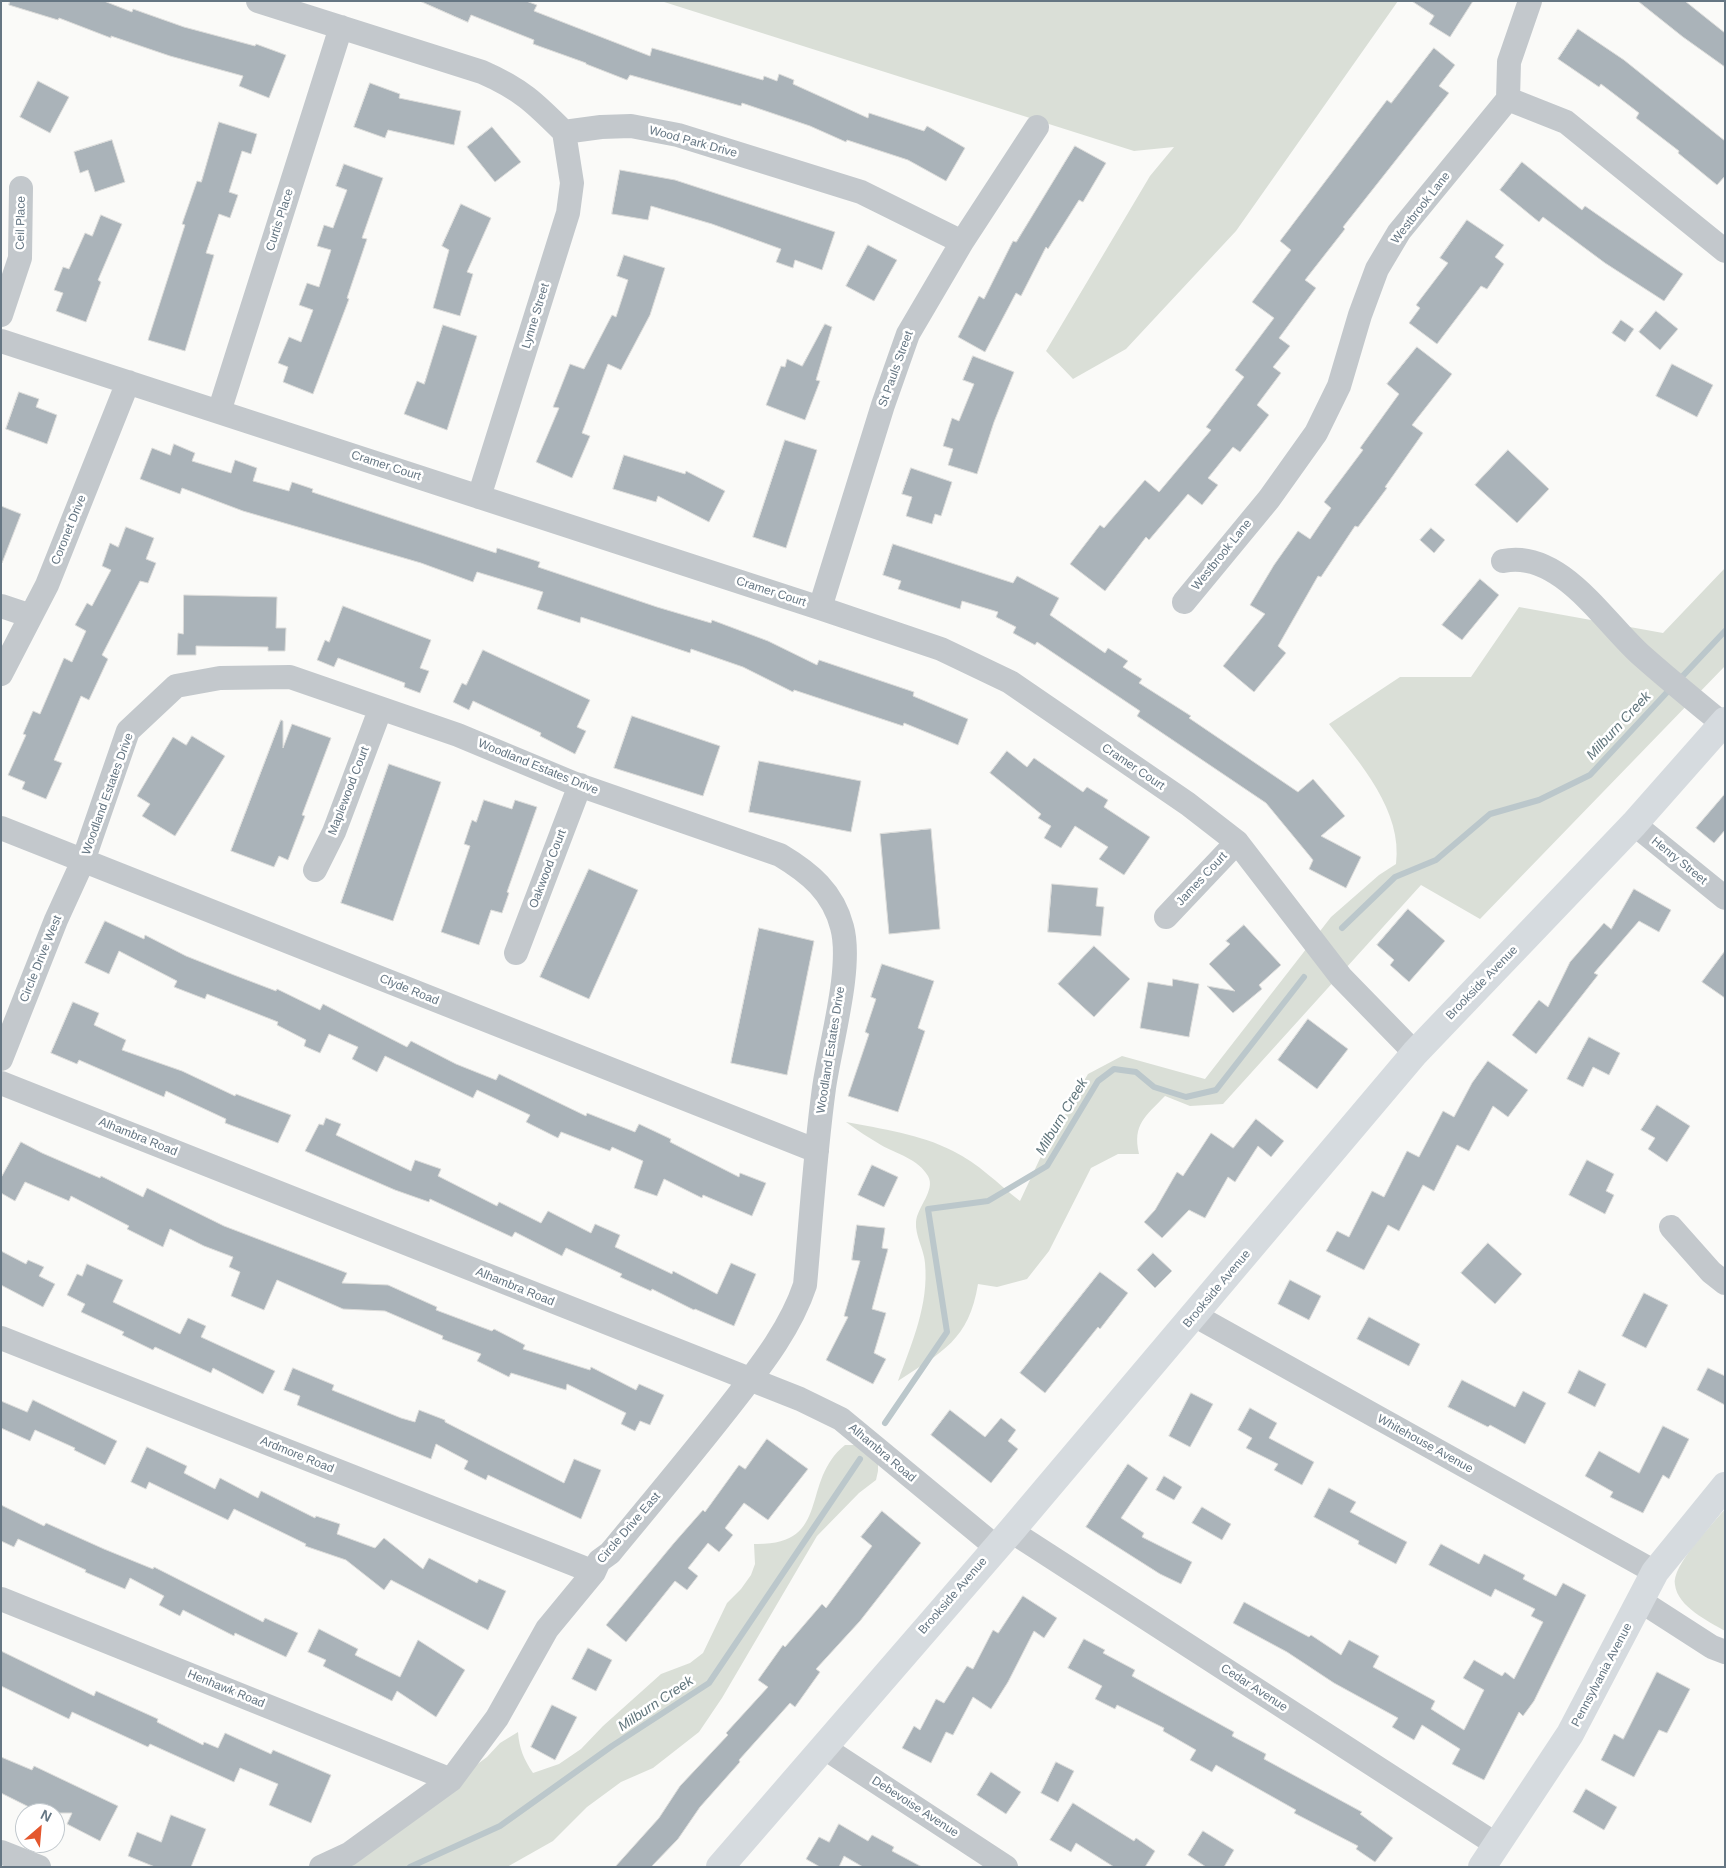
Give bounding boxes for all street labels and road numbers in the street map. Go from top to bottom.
street label: Wood Park Drive [647,123,739,161]
street label: Westbrook Lane [1388,169,1454,247]
street label: Curtis Place [263,187,297,253]
street label: Ceil Place [13,196,29,250]
street label: Lynne Street [519,282,553,350]
street label: St Pauls Street [876,329,916,409]
street label: Cramer Court [349,448,423,484]
street label: Coronet Drive [48,493,90,567]
street label: Westbrook Lane [1189,517,1255,593]
street label: Cramer Court [734,574,808,610]
street label: Woodland Estates Drive [79,731,137,857]
street label: Woodland Estates Drive [476,736,600,798]
street label: Cramer Court [1099,741,1167,793]
street label: Maplewood Court [325,745,373,837]
street label: Oakwood Court [526,828,570,910]
street label: Henry Street [1648,834,1710,888]
street label: James Court [1174,849,1230,909]
street label: Circle Drive West [17,913,65,1005]
street label: Brookside Avenue [1443,943,1521,1023]
street label: Clyde Road [377,972,441,1008]
street label: Woodland Estates Drive [814,985,848,1115]
street label: Alhambra Road [97,1115,179,1159]
street label: Brookside Avenue [1180,1247,1254,1331]
street label: Alhambra Road [474,1265,556,1309]
street label: Whitehouse Avenue [1375,1412,1475,1476]
street label: Alhambra Road [845,1421,919,1485]
street label: Ardmore Road [258,1434,336,1476]
street label: Circle Drive East [594,1490,664,1566]
street label: Brookside Avenue [916,1555,990,1637]
street label: Pennsylvania Avenue [1569,1621,1635,1729]
street label: Cedar Avenue [1218,1661,1290,1715]
street label: Henhawk Road [185,1667,267,1711]
street label: Debevoise Avenue [869,1774,961,1840]

